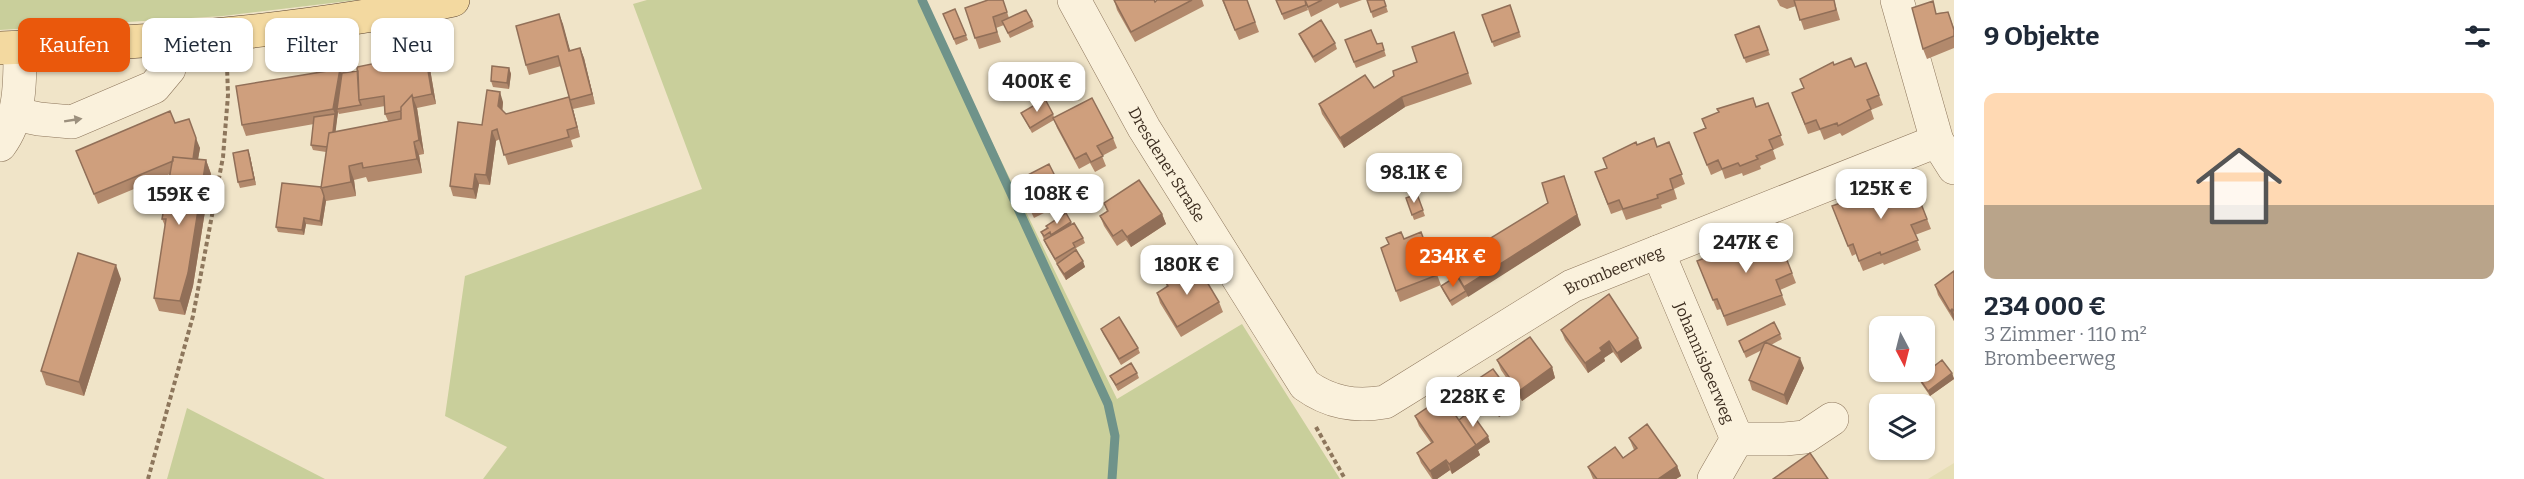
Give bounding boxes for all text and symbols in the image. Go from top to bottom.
chip: Kaufen [18,18,130,72]
chip: Mieten [142,18,253,72]
chip: Filter [265,18,359,72]
chip: Neu [371,18,454,72]
icon: filters [2461,20,2494,53]
text: 9 Objekte [1984,21,2099,52]
pin: 400K € [988,62,1086,113]
text: 400K € [1002,69,1072,93]
street label: Dresdener Straße [1125,104,1210,225]
one-way arrow [63,115,82,124]
icon: home [2185,132,2293,240]
pin: 98.1K € [1359,153,1469,204]
text: 98.1K € [1380,160,1448,184]
pin: 125K € [1832,169,1930,220]
pin: 108K € [1008,174,1106,225]
pin: 159K € [130,175,228,226]
text: 125K € [1850,176,1912,200]
text: 108K € [1025,181,1089,205]
text: 159K € [147,182,211,206]
pin: 247K € [1697,223,1795,274]
text: 247K € [1713,230,1779,254]
pin: 234K € [1404,237,1502,288]
street label: Brombeerweg [1560,241,1666,298]
text: 234K € [1420,244,1486,268]
pin: 180K € [1138,245,1236,296]
text: 180K € [1154,252,1220,276]
text: 234 000 € [1984,291,2106,322]
street label: Johannisbeerweg [1670,298,1739,426]
north arrow [1869,316,1935,382]
map controls [1869,316,1935,460]
text: 3 Zimmer · 110 m² [1984,322,2147,346]
text: Brombeerweg [1984,346,2116,370]
pin: 228K € [1424,377,1522,428]
text: 228K € [1440,384,1506,408]
button: layers [1869,394,1935,460]

